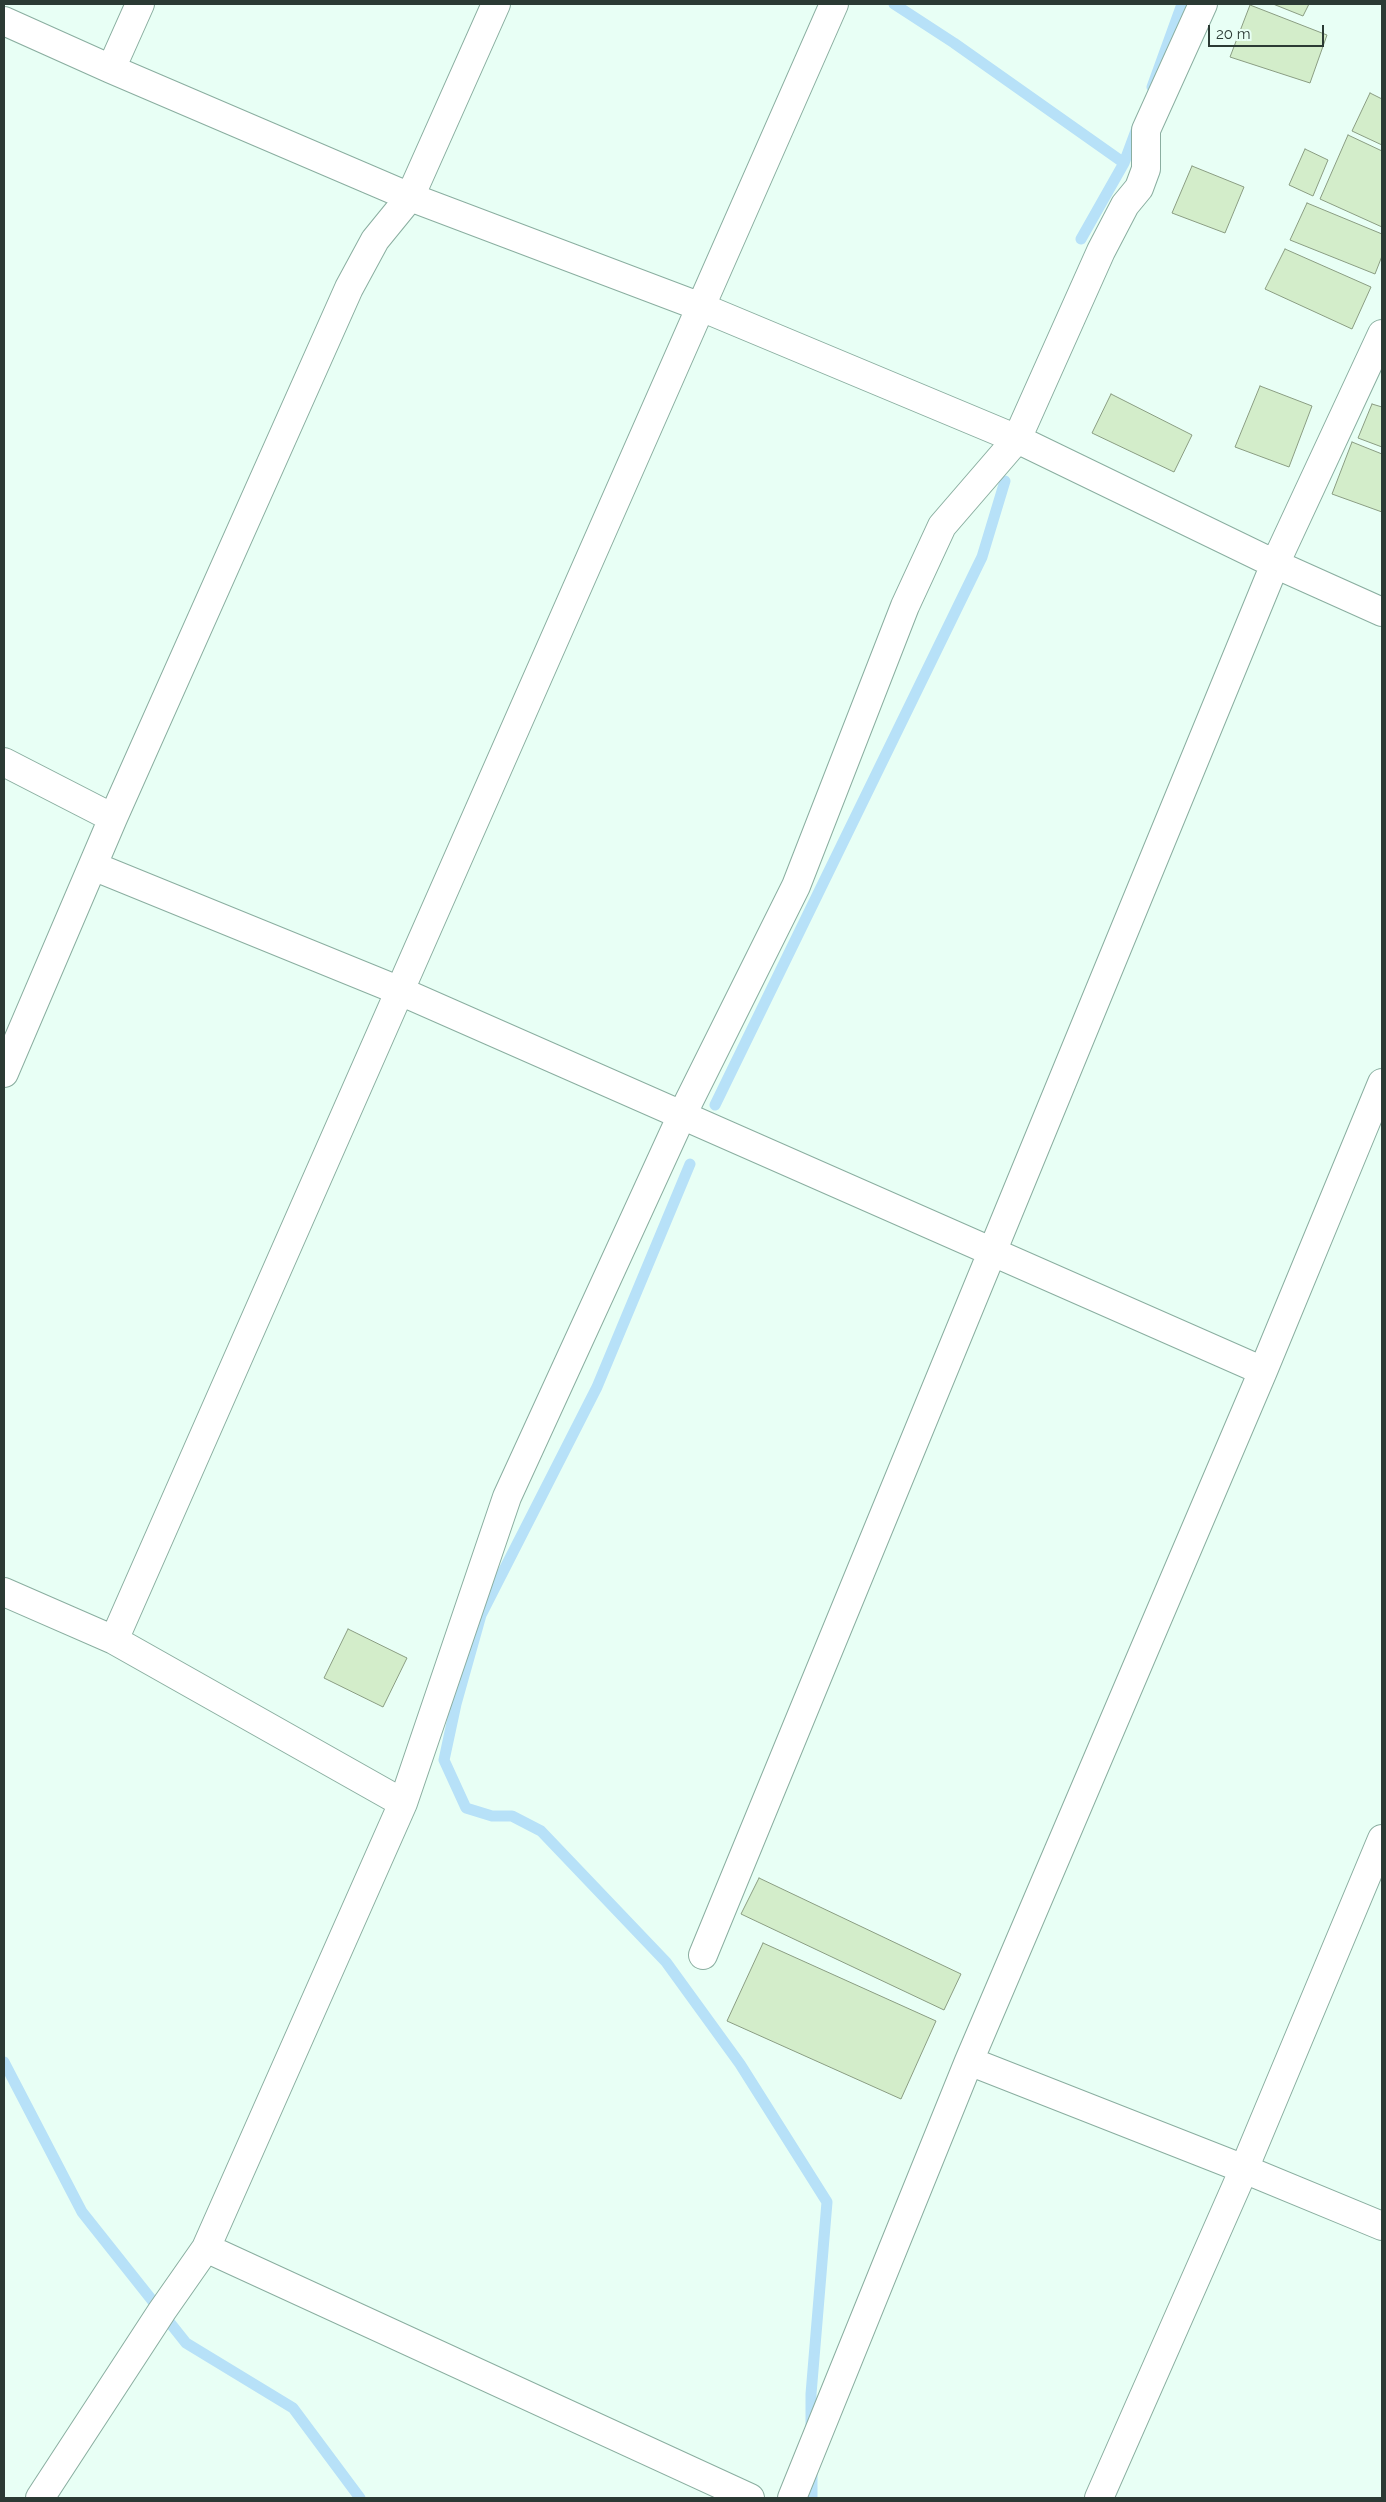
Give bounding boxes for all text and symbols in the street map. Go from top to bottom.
scale bar [1211,15,1327,47]
text: 20 m [1216,25,1251,43]

